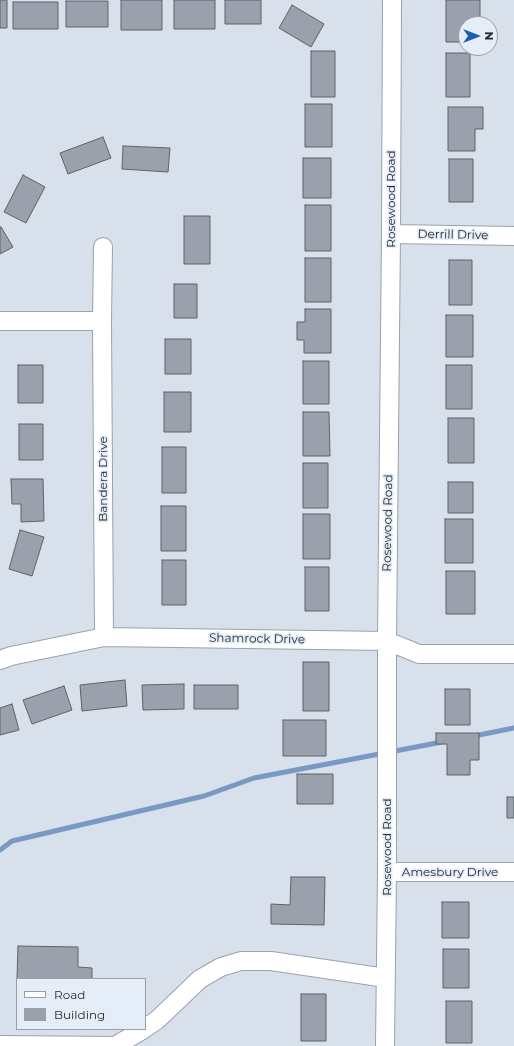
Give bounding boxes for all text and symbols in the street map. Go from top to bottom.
north arrow [458,16,498,56]
text: N [482,32,496,40]
street label: Rosewood Road [384,150,398,248]
street label: Derrill Drive [417,227,489,243]
street label: Bandera Drive [96,436,110,522]
street label: Rosewood Road [380,474,396,572]
street label: Shamrock Drive [209,631,305,647]
street label: Rosewood Road [380,798,394,896]
street label: Amesbury Drive [402,865,498,879]
legend [16,978,146,1030]
text: Road [54,987,85,1002]
text: Building [54,1007,105,1022]

